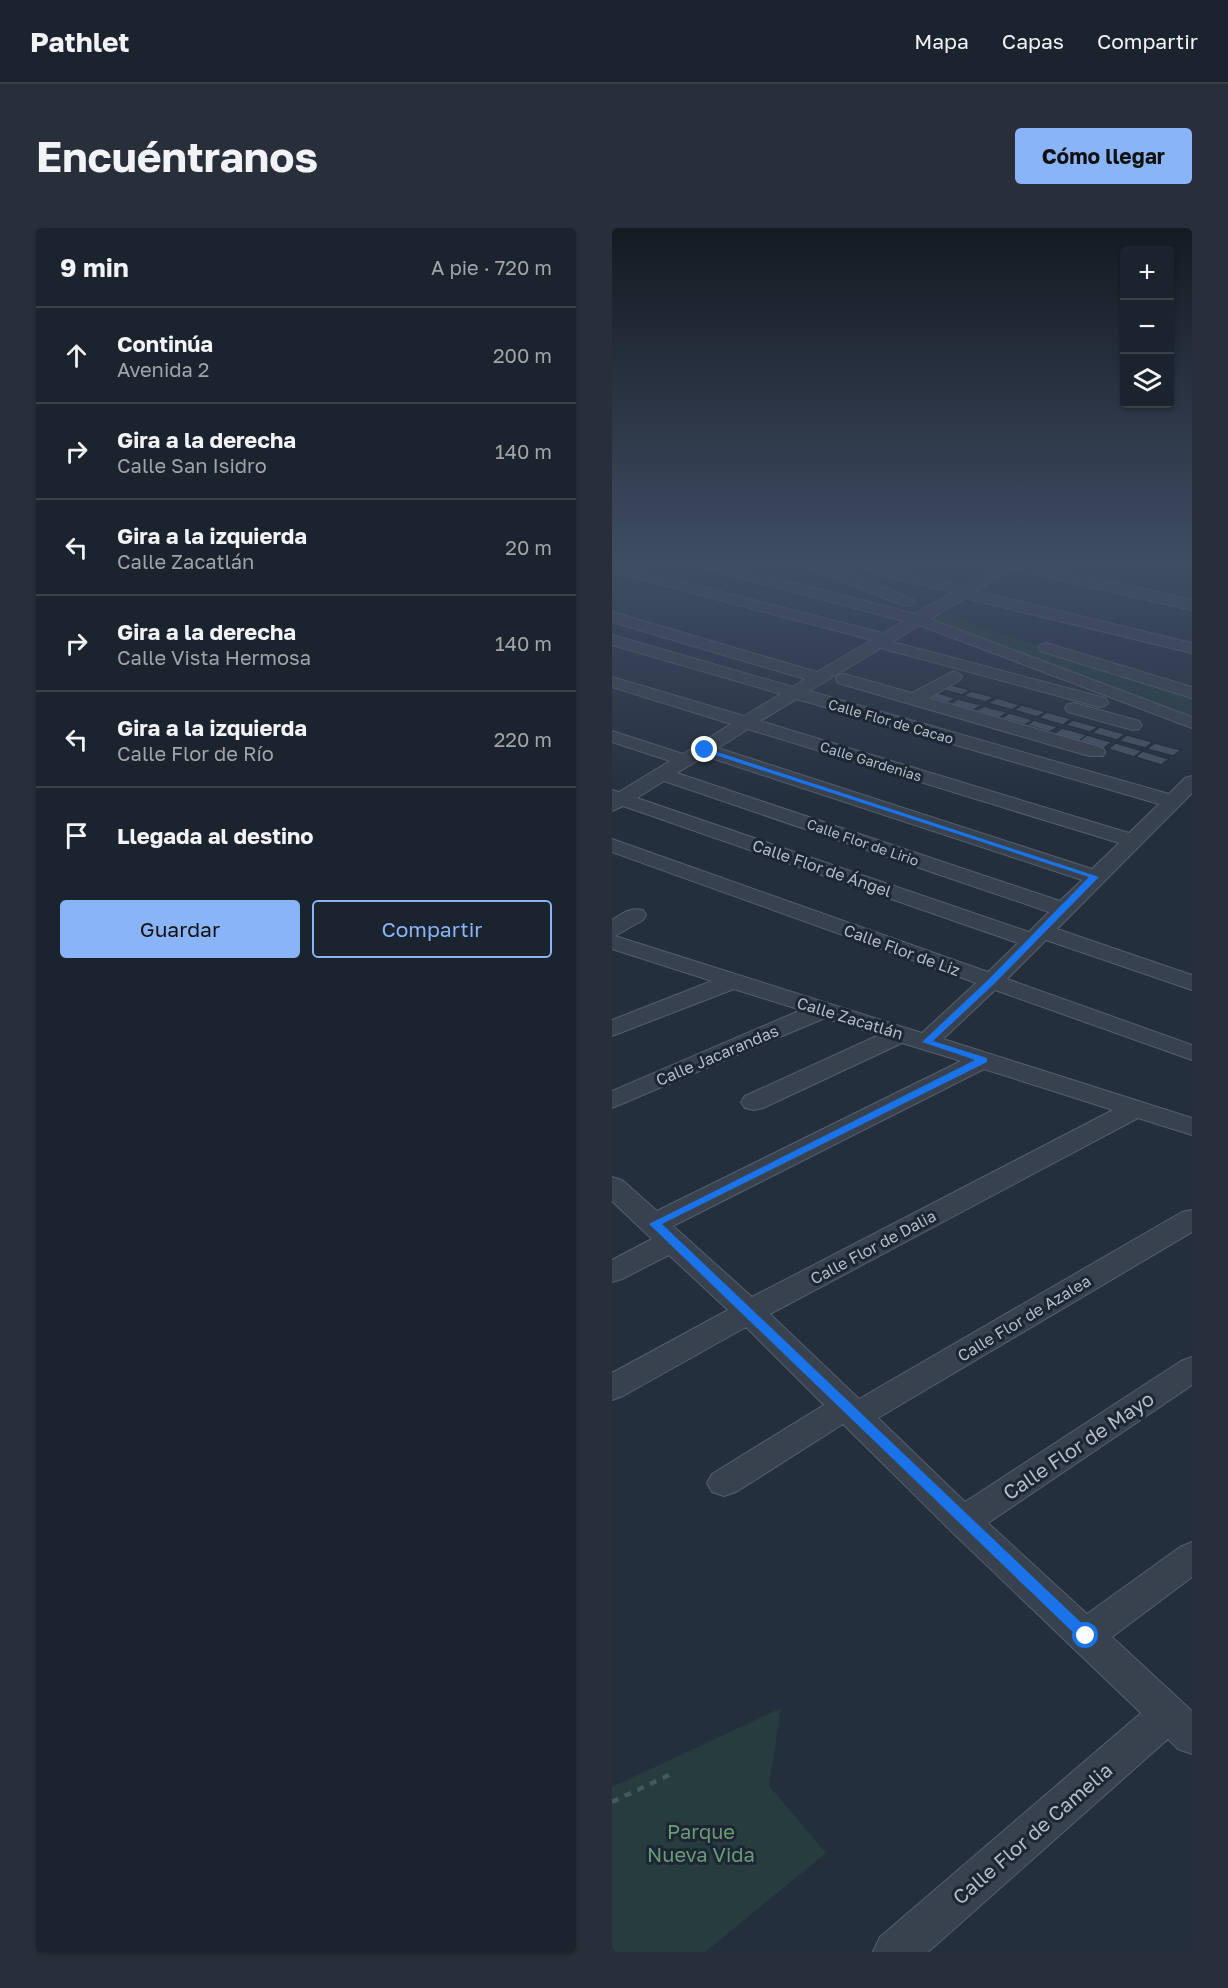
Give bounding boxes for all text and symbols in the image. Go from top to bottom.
text: Pathlet [30,25,130,58]
text: Mapa [914,28,969,54]
text: Capas [1002,28,1064,54]
text: Compartir [1097,28,1198,54]
button: Cómo llegar [1015,128,1192,184]
text: Encuéntranos [36,131,318,181]
map controls [1120,246,1174,408]
button: + [1120,246,1174,300]
text: 9 min [60,252,129,283]
text: A pie · 720 m [431,255,552,279]
button: − [1120,300,1174,354]
text: Continúa [117,330,213,357]
icon: ahead [60,339,93,372]
text: 200 m [493,343,552,367]
button: layers [1120,354,1174,408]
text: Avenida 2 [117,357,209,381]
text: Gira a la derecha [117,426,296,453]
icon: right [60,435,93,468]
text: 140 m [495,439,552,463]
text: Calle San Isidro [117,453,267,477]
text: Gira a la izquierda [117,522,307,549]
icon: left [60,531,93,564]
text: 20 m [505,535,552,559]
text: Calle Zacatlán [117,549,254,573]
text: Gira a la derecha [117,618,296,645]
icon: right [60,627,93,660]
text: 140 m [495,631,552,655]
text: Calle Vista Hermosa [117,645,311,669]
street label: Calle Flor de Cacao [826,695,956,747]
text: Gira a la izquierda [117,714,307,741]
icon: left [60,723,93,756]
text: 220 m [494,727,552,751]
route end [691,736,717,762]
street label: Calle Gardenias [818,737,924,785]
text: Calle Flor de Río [117,741,274,765]
street label: Calle Flor de Lirio [805,815,921,869]
icon: arrive [60,819,93,852]
text: Llegada al destino [117,822,314,849]
street label: Calle Flor de Ángel [750,835,894,901]
button: Guardar [60,900,300,958]
button: Compartir [312,900,552,958]
street label: Calle Flor de Liz [841,920,963,980]
street label: Calle Zacatlán [795,992,905,1044]
street label: Calle Jacarandas [653,1020,781,1090]
street label: Calle Flor de Dalia [807,1205,939,1289]
street label: Calle Flor de Azalea [954,1270,1094,1366]
street label: Calle Flor de Mayo [998,1386,1158,1504]
route start [1072,1622,1098,1648]
street label: Calle Flor de Camelia [947,1757,1117,1909]
park label: Parque Nueva Vida [647,1819,755,1866]

